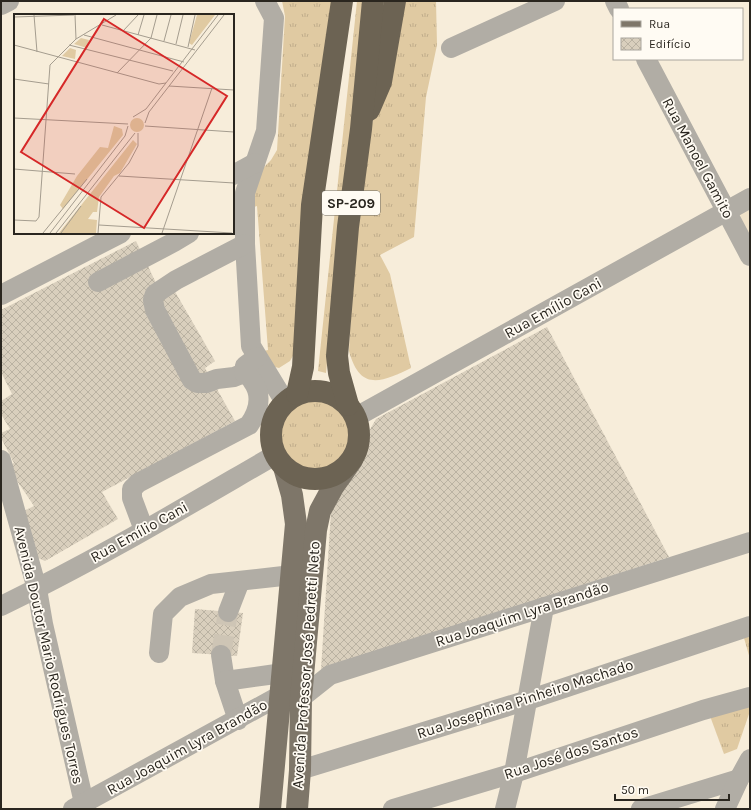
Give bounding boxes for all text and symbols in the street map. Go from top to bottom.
legend [613,8,743,60]
inset map [14,14,234,234]
text: Rua [649,17,670,31]
text: Edifício [649,37,690,51]
street label: Rua Manoel Gamito [659,95,737,221]
road number: SP-209 [322,191,380,215]
street label: Rua Emílio Cani [501,274,605,342]
street label: Rua Emílio Cani [87,498,191,566]
street label: Avenida Doutor Mario Rodrigues Torres [11,524,87,786]
street label: Avenida Professor José Pedretti Neto [288,541,324,789]
street label: Rua Joaquim Lyra Brandão [433,578,611,650]
street label: Rua Josephina Pinheiro Machado [415,655,635,743]
street label: Rua Joaquim Lyra Brandão [104,695,270,799]
street label: Rua José dos Santos [502,723,640,783]
scale bar [615,776,729,802]
text: 50 m [621,783,649,797]

